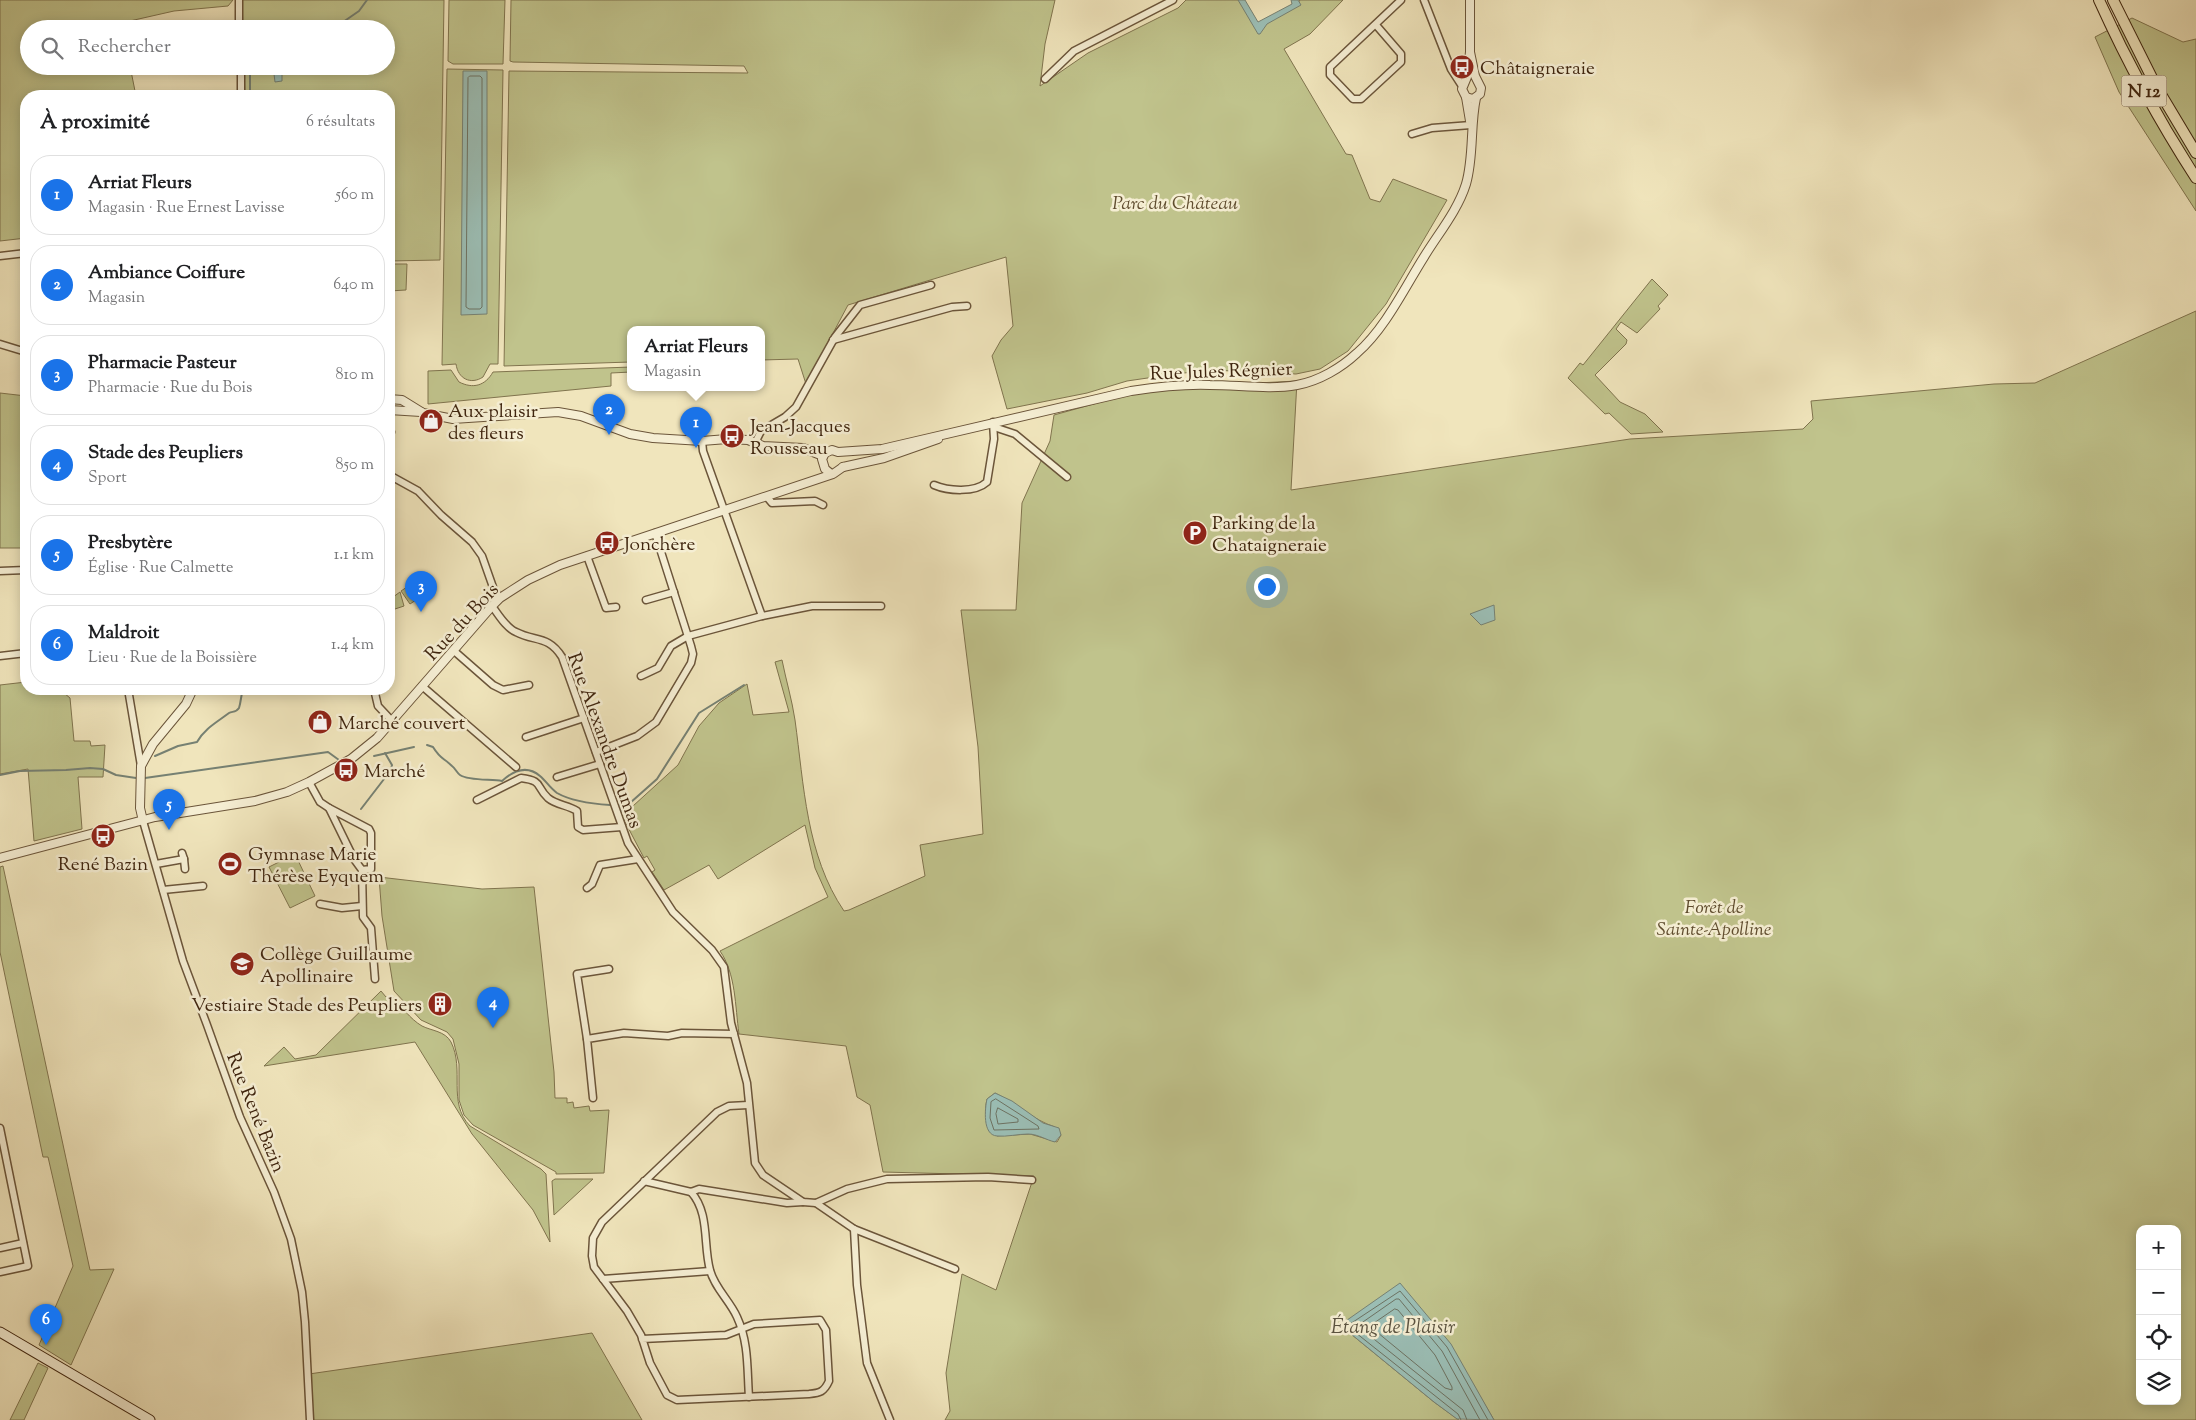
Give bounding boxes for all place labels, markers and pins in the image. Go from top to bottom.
bus stop icon: Châtaigneraie [1449,54,1475,80]
place label: Châtaigneraie [1480,56,1595,83]
pin: 2 [593,394,625,435]
place label: Aux plaisir des fleurs [448,399,538,448]
pin: 1 [680,407,712,448]
shop icon: Aux plaisir des fleurs [418,408,444,434]
place label: Jean-Jacques Rousseau [749,414,850,463]
bus stop icon: Jean-Jacques Rousseau [719,423,745,449]
place label: Parking de la Chataigneraie [1212,511,1327,560]
parking icon: Parking de la Chataigneraie [1182,520,1208,546]
bus stop icon: Jonchère [594,530,620,556]
place label: Jonchère [623,532,695,559]
pin: 3 [405,571,437,612]
shop icon: Marché couvert [307,709,333,735]
place label: Marché couvert [338,711,466,738]
bus stop icon: Marché [333,757,359,783]
place label: Marché [364,759,426,786]
pin: 5 [153,789,185,830]
bus stop icon: René Bazin [90,823,116,849]
place label: Gymnase Marie Thérèse Eyquem [248,842,384,891]
sports icon: Gymnase Marie Thérèse Eyquem [217,851,243,877]
place label: René Bazin [58,852,148,879]
place label: Collège Guillaume Apollinaire [260,942,413,991]
school or university icon: Collège Guillaume Apollinaire [229,951,255,977]
pin: 4 [477,987,509,1028]
building icon: Vestiaire Stade des Peupliers [427,991,453,1017]
place label: Vestiaire Stade des Peupliers [191,993,422,1020]
pin: 6 [30,1304,62,1345]

